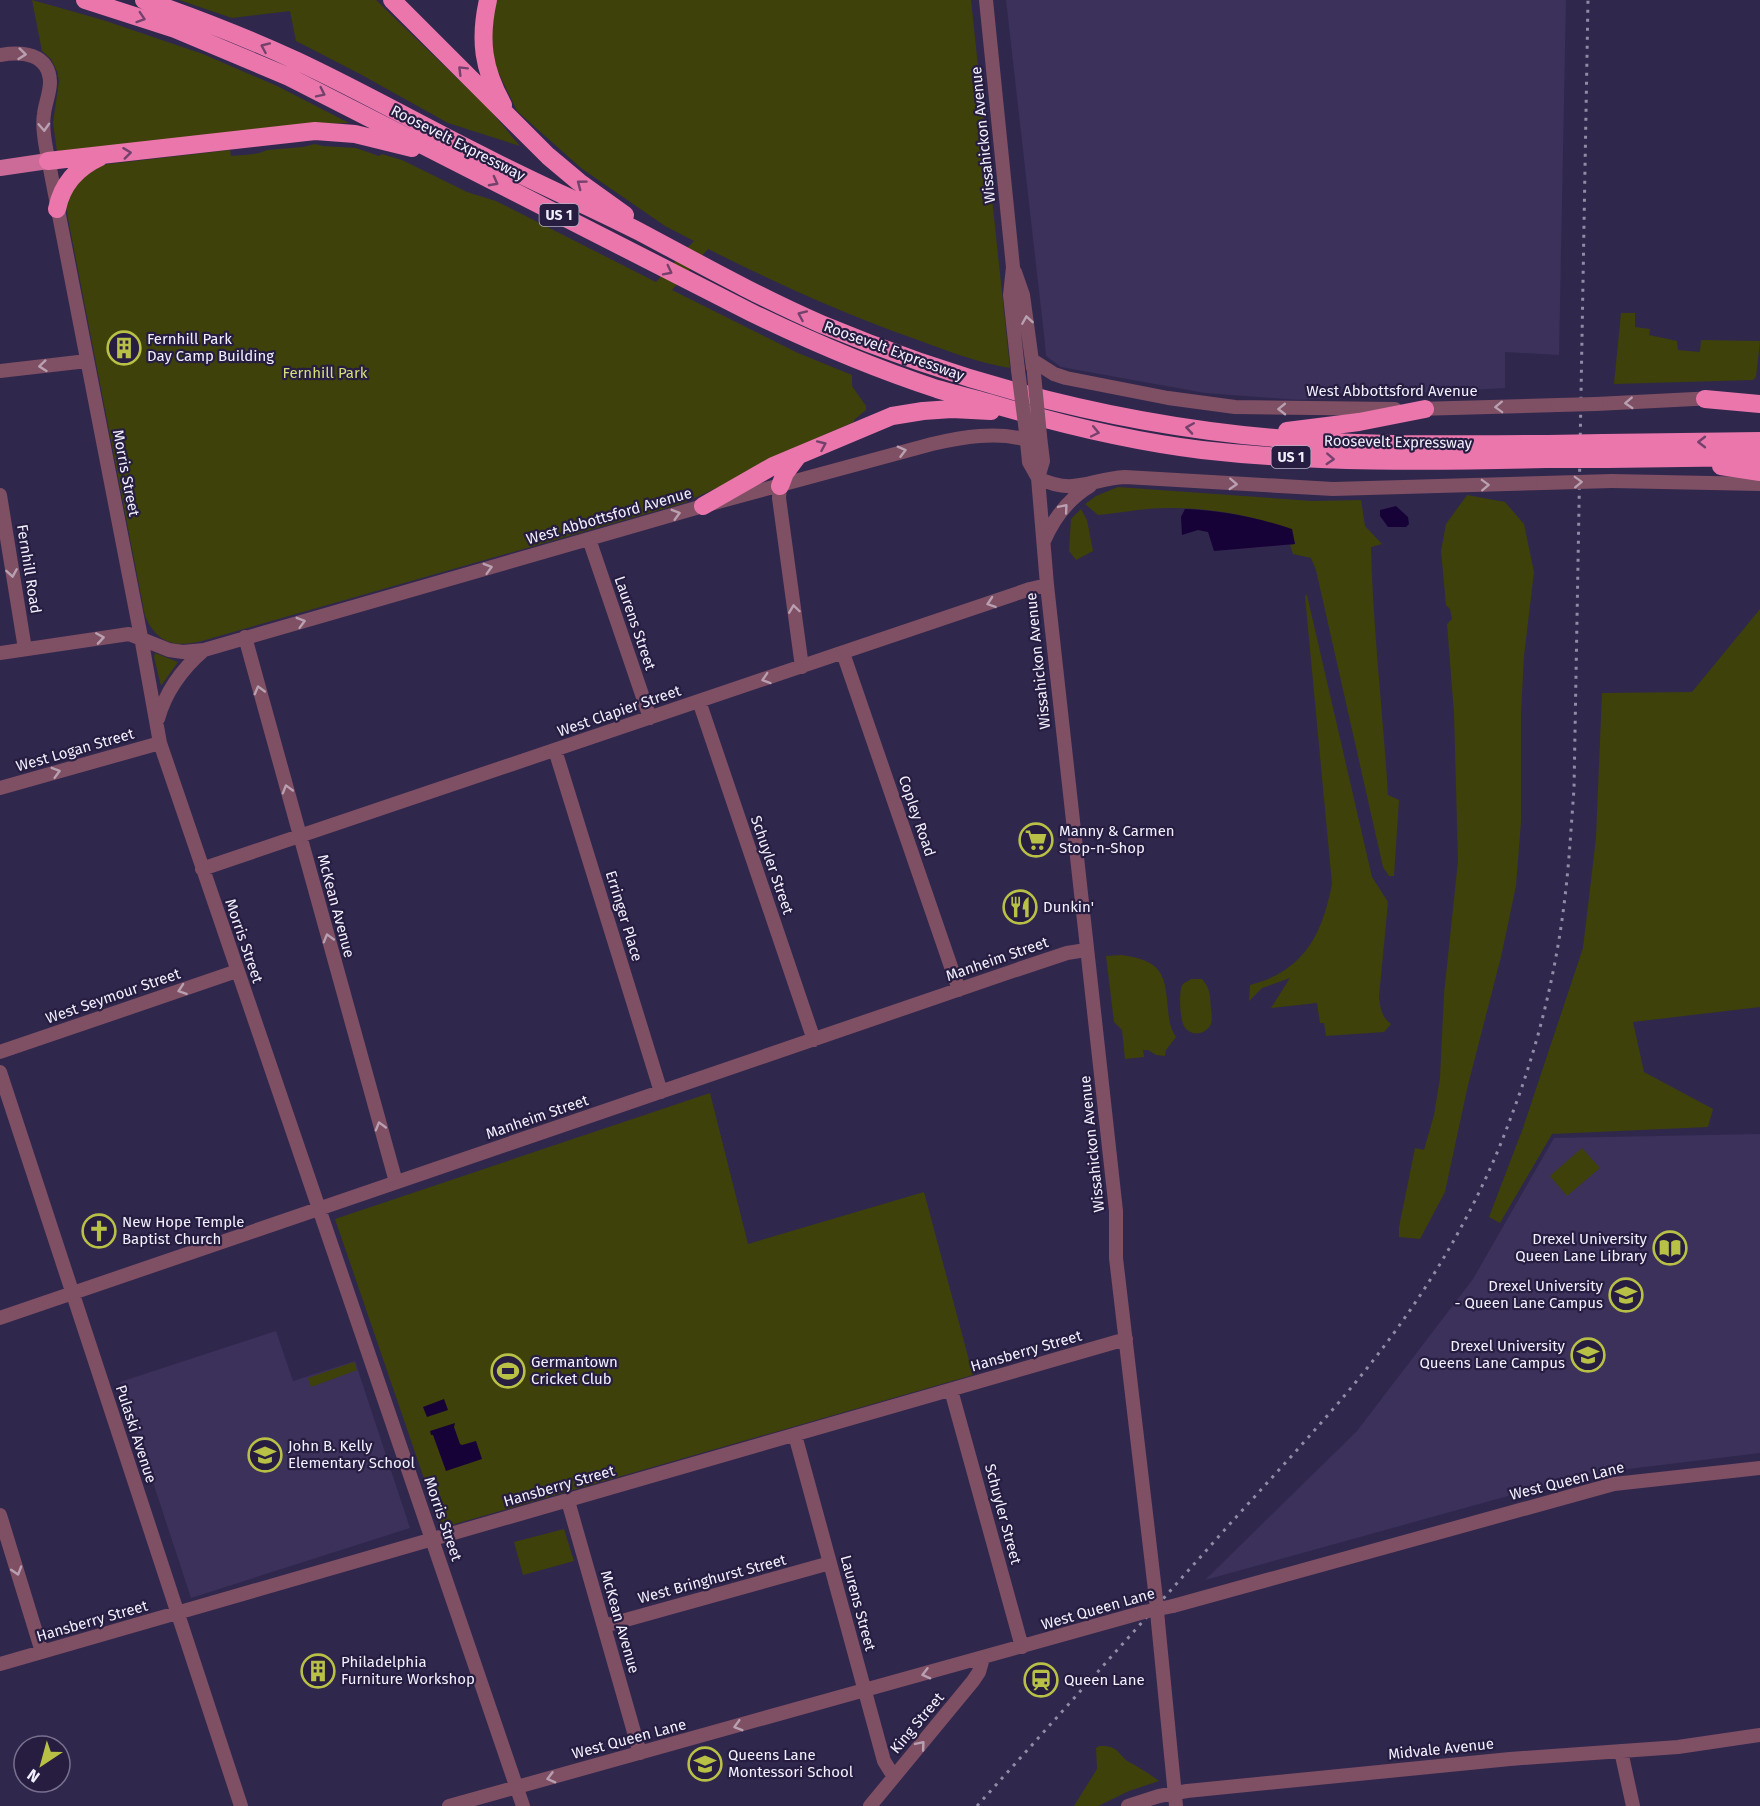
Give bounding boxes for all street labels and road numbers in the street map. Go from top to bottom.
street label: Wissahickon Avenue [967,66,999,204]
street label: Roosevelt Expressway [388,101,529,185]
road number: US 1 [540,204,578,226]
street label: Roosevelt Expressway [821,317,967,385]
street label: West Abbottsford Avenue [1306,382,1478,400]
street label: Morris Street [109,428,143,518]
street label: Roosevelt Expressway [1324,432,1473,452]
road number: US 1 [1272,446,1310,468]
street label: West Abbottsford Avenue [524,484,694,548]
street label: Fernhill Road [13,523,45,615]
street label: Laurens Street [611,574,660,673]
street label: Wissahickon Avenue [1022,592,1054,730]
street label: West Clapier Street [555,681,684,741]
street label: West Logan Street [14,724,137,775]
street label: Copley Road [895,773,939,859]
street label: Schuyler Street [747,813,797,917]
street label: McKean Avenue [314,852,358,960]
street label: Erringer Place [602,868,646,964]
street label: Morris Street [221,897,267,986]
street label: Manheim Street [943,933,1051,985]
street label: West Seymour Street [43,964,183,1028]
street label: Wissahickon Avenue [1076,1075,1108,1213]
street label: Manheim Street [483,1091,591,1143]
street label: Hansberry Street [968,1326,1084,1375]
street label: Pulaski Avenue [112,1383,160,1485]
street label: West Queen Lane [1508,1458,1626,1504]
street label: Hansberry Street [501,1461,617,1510]
street label: Schuyler Street [981,1462,1025,1567]
street label: Morris Street [420,1475,466,1564]
street label: West Bringhurst Street [636,1550,789,1607]
street label: Laurens Street [837,1553,880,1653]
street label: McKean Avenue [597,1568,643,1676]
street label: West Queen Lane [1039,1584,1157,1634]
street label: Hansberry Street [34,1596,150,1645]
street label: King Street [886,1688,948,1757]
street label: West Queen Lane [570,1715,688,1763]
street label: Midvale Avenue [1387,1734,1495,1764]

